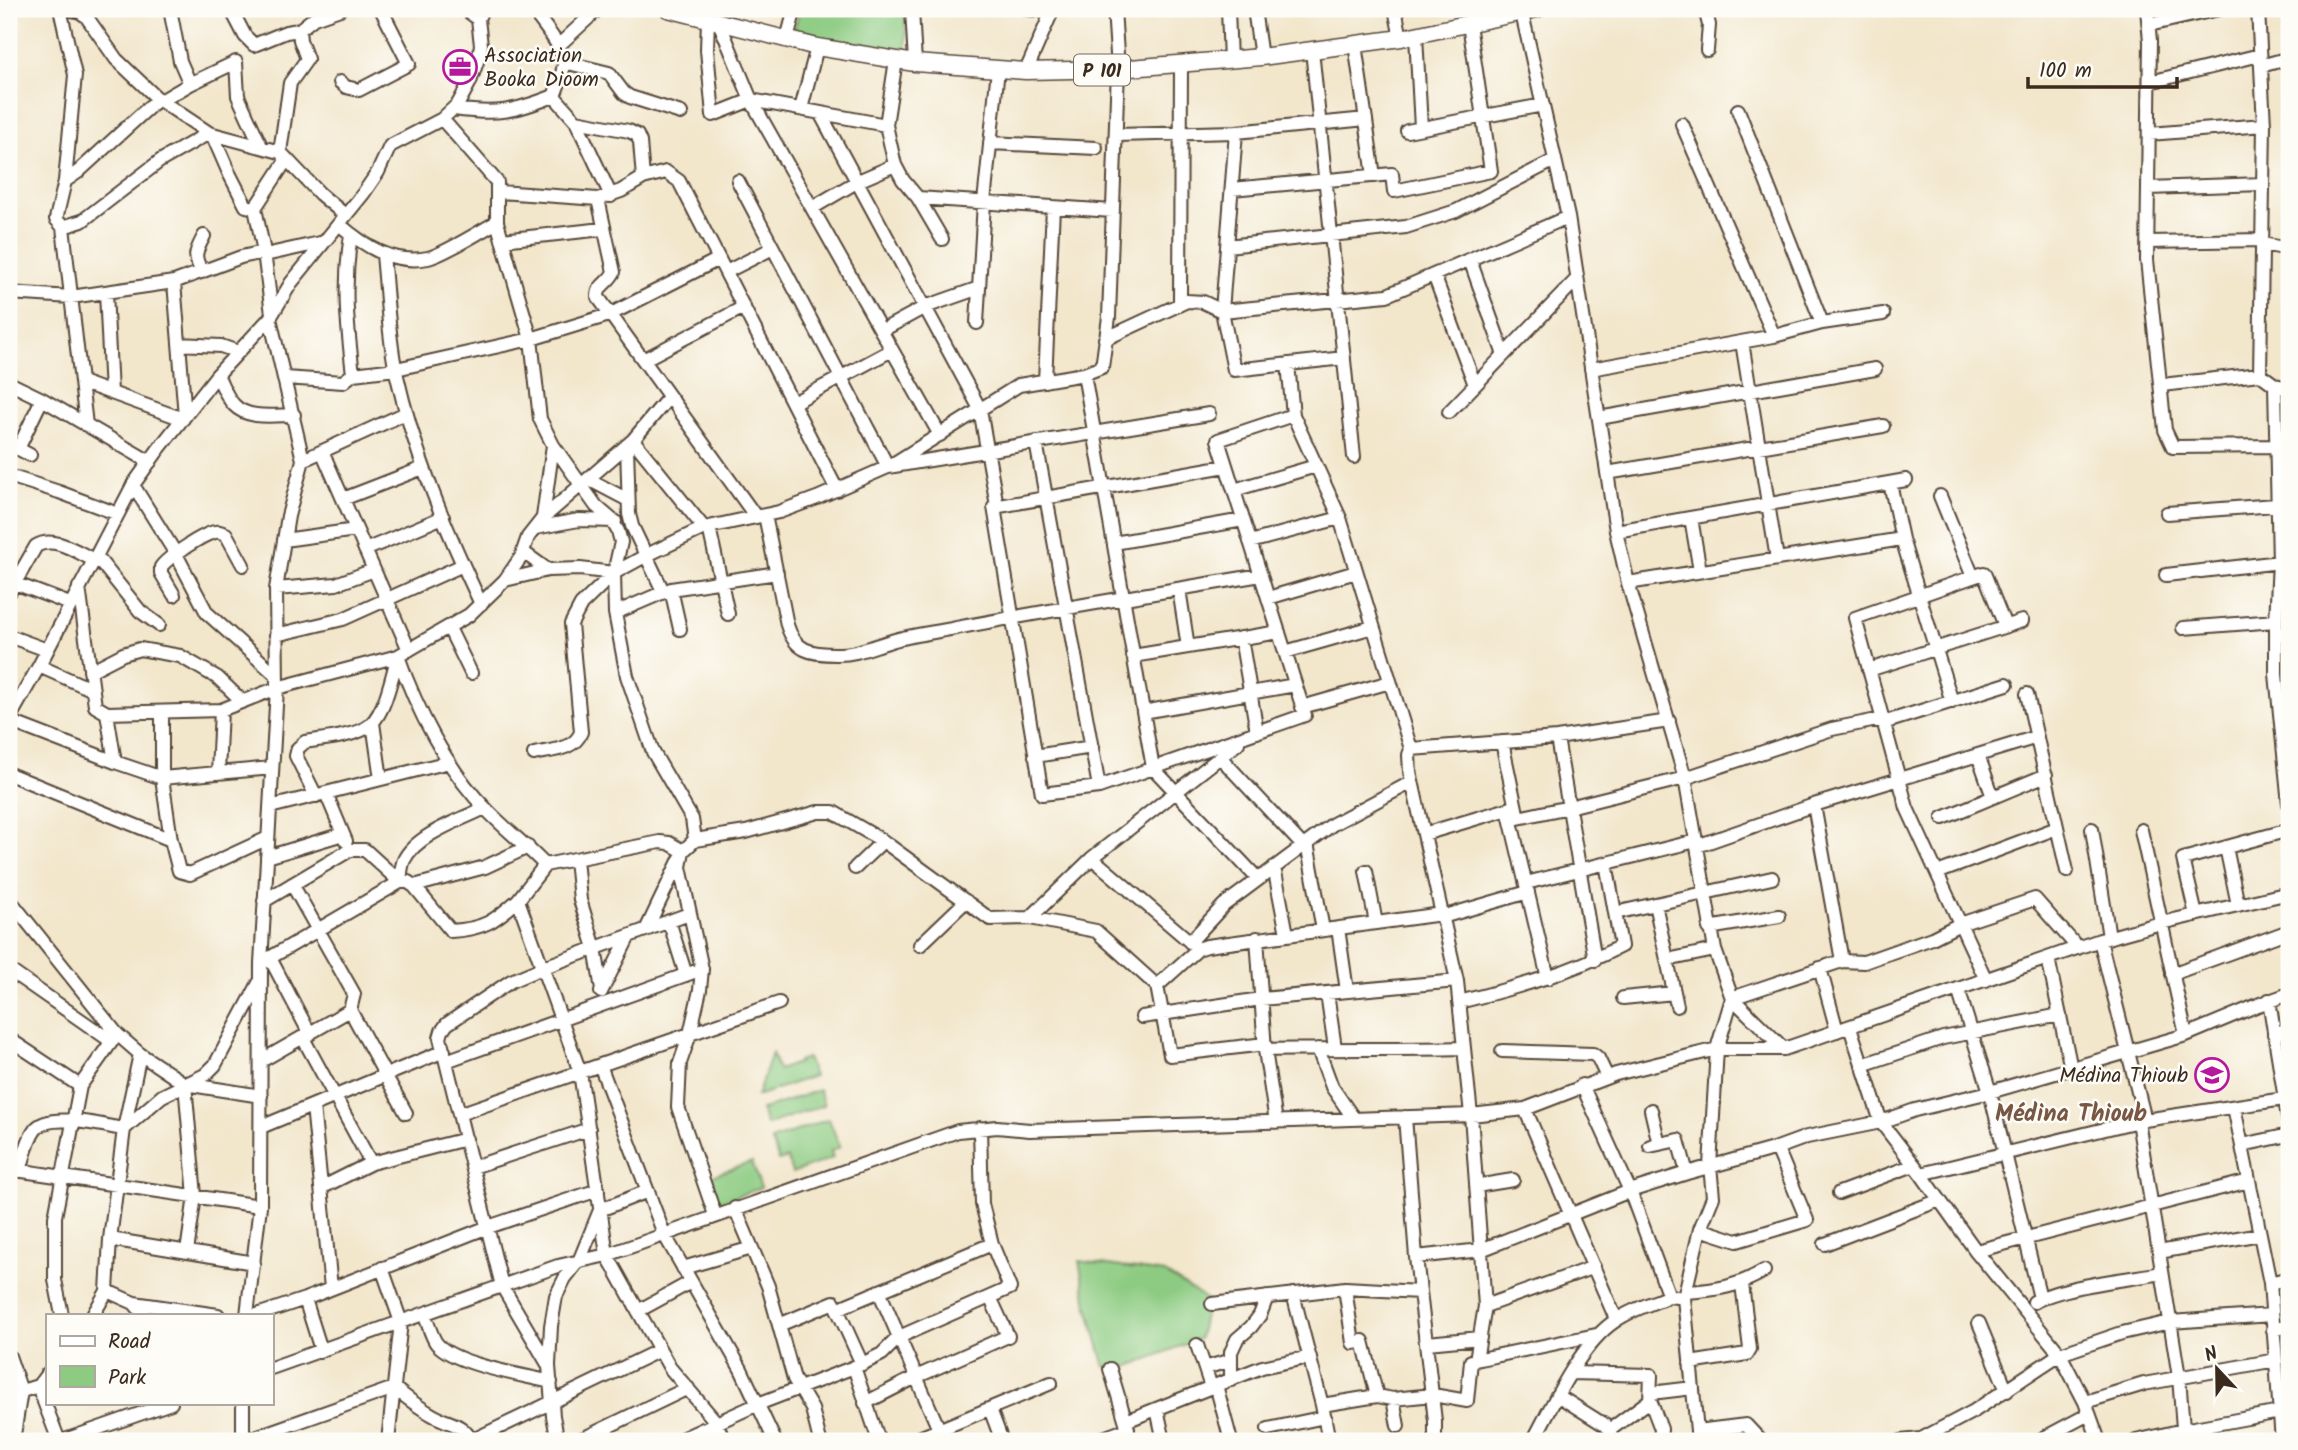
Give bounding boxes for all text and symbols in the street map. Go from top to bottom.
place label: Association Booka Dioom [484,40,599,97]
scale bar [2028,46,2177,90]
office icon: Association Booka Dioom [441,48,479,86]
road number: P 101 [1074,54,1130,86]
text: 100 m [2039,55,2092,88]
school or university icon: Médina Thioub [2193,1056,2231,1094]
place label: Médina Thioub [2059,1060,2188,1093]
district label: Médina Thioub [1995,1095,2147,1134]
legend [46,1314,273,1404]
text: Road [108,1326,151,1359]
north arrow [2182,1334,2252,1404]
text: N [2200,1339,2223,1371]
text: Park [108,1362,146,1395]

